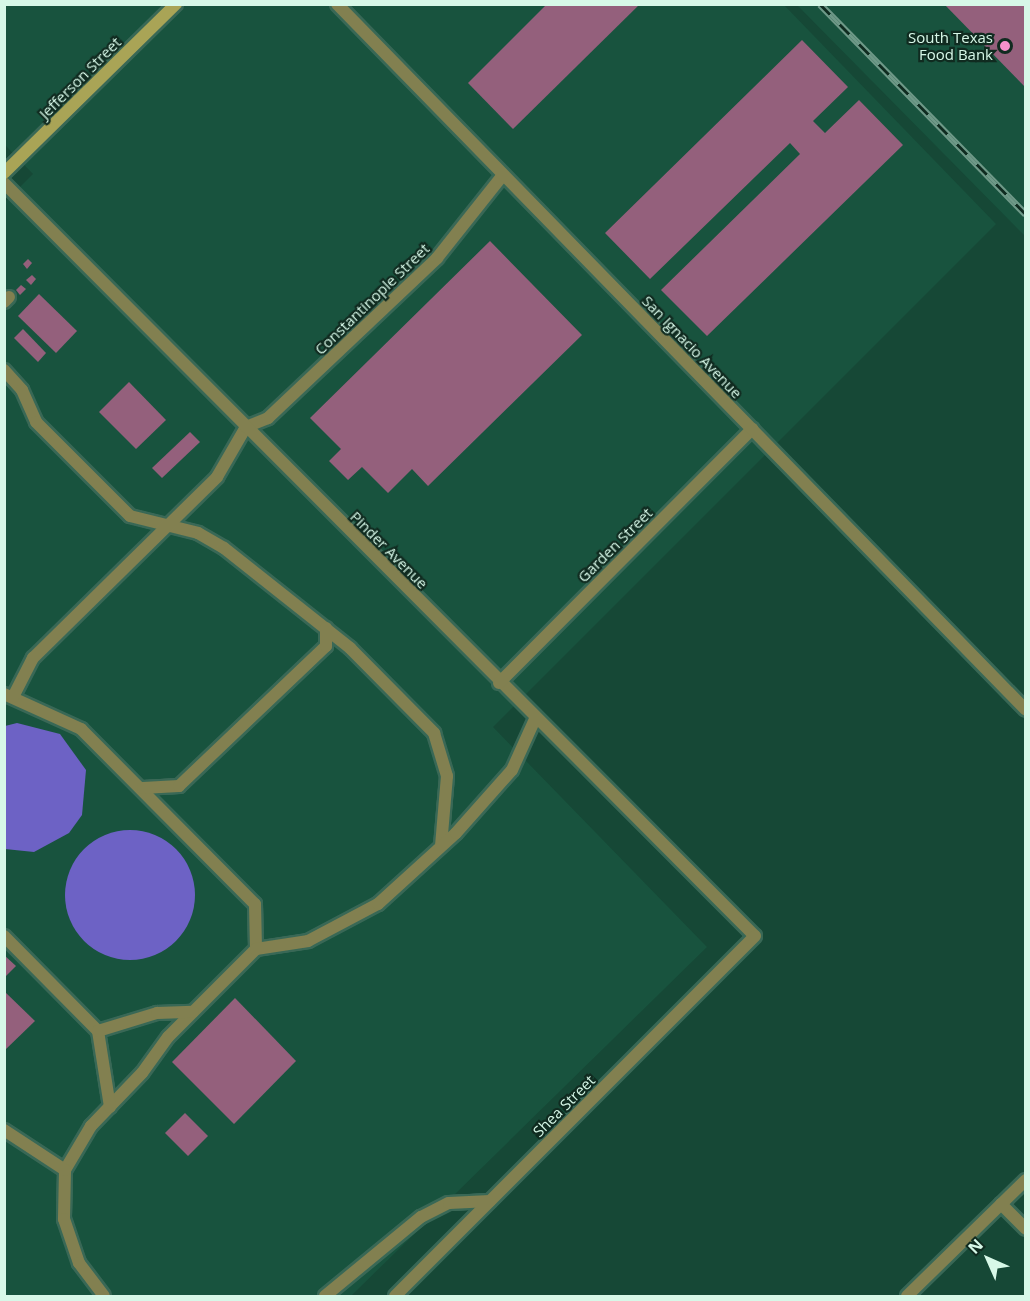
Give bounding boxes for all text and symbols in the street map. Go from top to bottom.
place label: South Texas Food Bank [908,28,993,63]
street label: Jefferson Street [35,33,125,123]
marker: South Texas Food Bank [998,39,1012,53]
street label: Constantinople Street [311,240,433,358]
street label: San Ignacio Avenue [638,292,746,402]
street label: Garden Street [574,504,656,586]
street label: Pinder Avenue [347,508,431,592]
street label: Shea Street [529,1071,599,1141]
north arrow [958,1229,1018,1289]
text: N [963,1234,988,1259]

